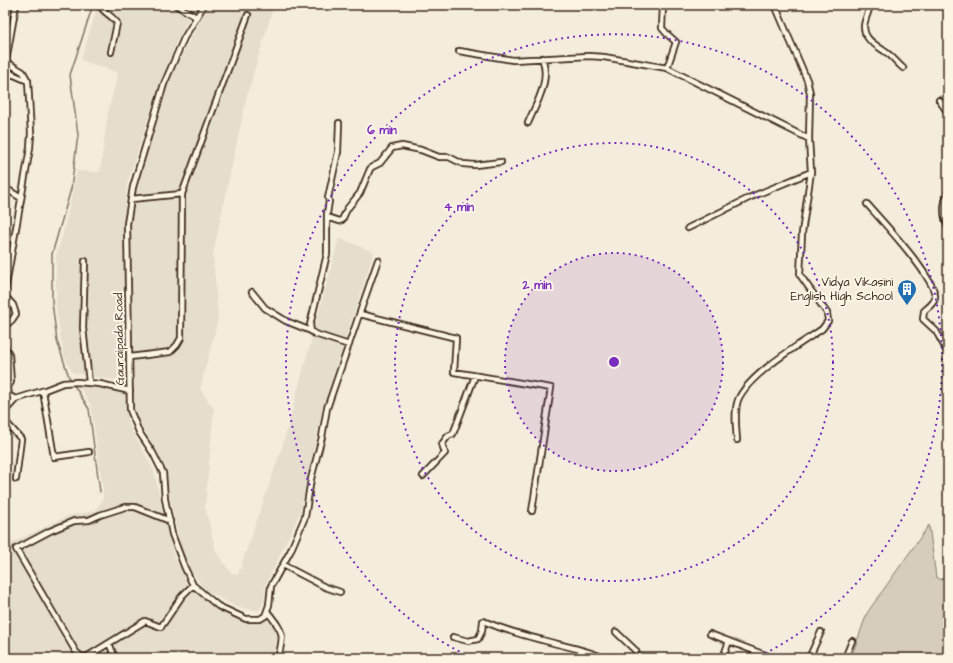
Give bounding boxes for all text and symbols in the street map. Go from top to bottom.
text: 6 min [367,122,397,139]
text: 4 min [444,199,474,216]
place label: Vidya Vikasini English High School [791,274,893,306]
text: 2 min [522,277,551,294]
building icon: Vidya Vikasini English High School [896,278,918,306]
street label: Gauraipada Road [110,293,129,385]
centre of rings [607,355,621,369]

